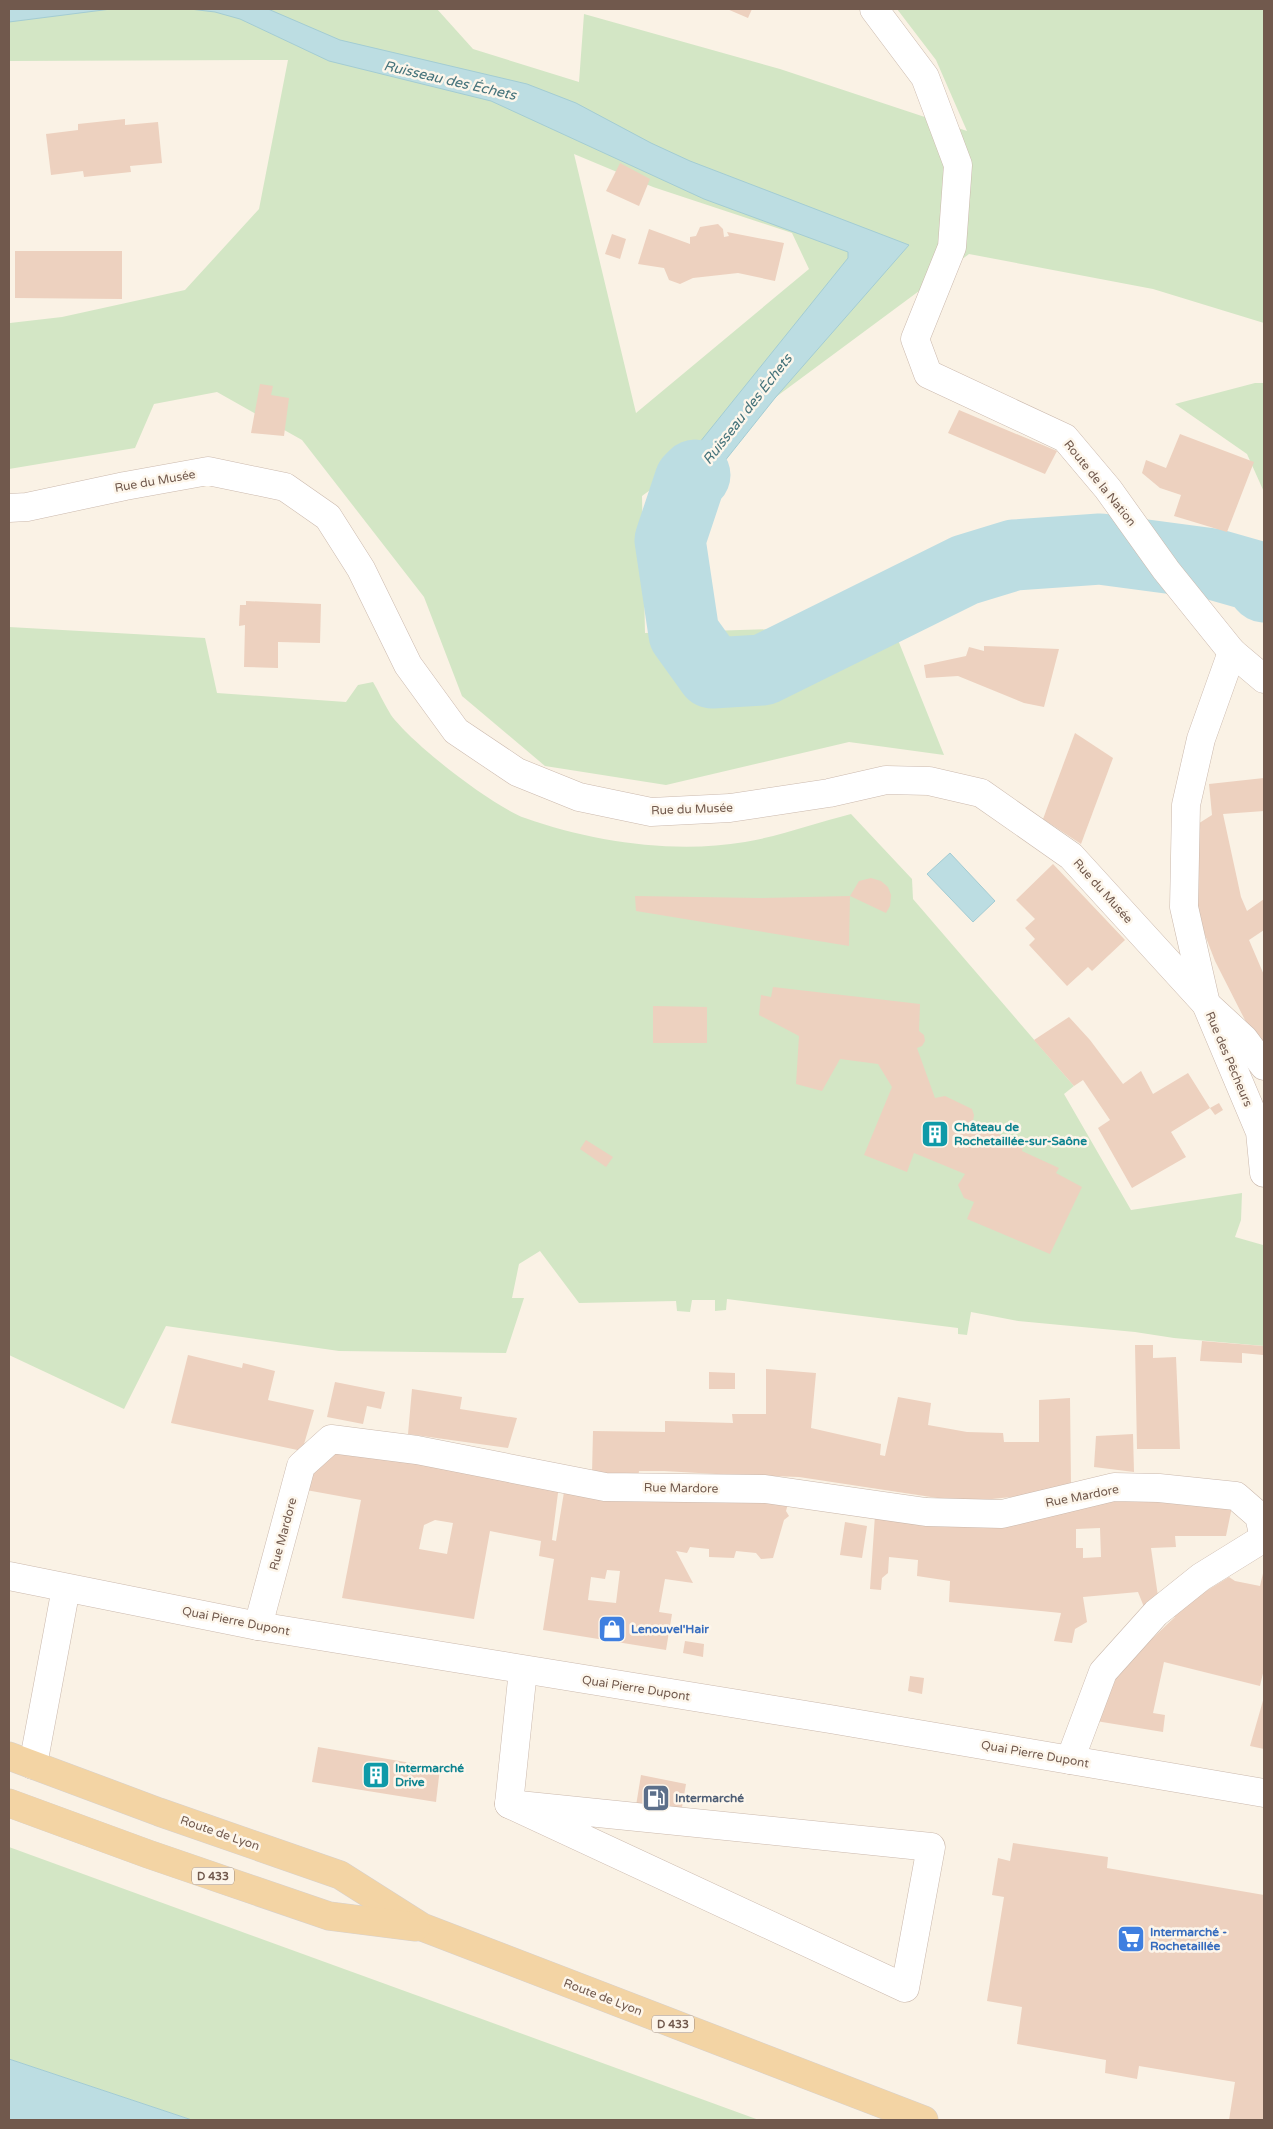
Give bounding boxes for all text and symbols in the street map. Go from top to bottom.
water label: Ruisseau des Échets [382,57,519,104]
water label: Ruisseau des Échets [699,350,796,468]
street label: Route de la Nation [1061,437,1139,529]
street label: Rue du Musée [113,467,197,495]
street label: Rue du Musée [651,801,733,817]
street label: Rue du Musée [1070,856,1136,926]
street label: Rue des Pêcheurs [1203,1009,1255,1109]
building icon: Château de Rochetaillée-sur-Saône [920,1119,950,1149]
place label: Château de Rochetaillée-sur-Saône [954,1120,1087,1148]
street label: Rue Mardore [644,1480,719,1496]
street label: Rue Mardore [1044,1482,1120,1510]
street label: Rue Mardore [267,1496,299,1572]
street label: Quai Pierre Dupont [181,1604,291,1638]
shop icon: Lenouvel'Hair [597,1614,627,1644]
place label: Lenouvel'Hair [631,1622,709,1636]
street label: Quai Pierre Dupont [581,1673,691,1704]
street label: Quai Pierre Dupont [980,1738,1090,1770]
building icon: Intermarché Drive [361,1760,391,1790]
place label: Intermarché Drive [395,1761,464,1789]
fuel station icon: Intermarché [641,1783,671,1813]
place label: Intermarché [675,1791,744,1805]
street label: Route de Lyon [179,1813,261,1853]
road number: D 433 [192,1868,234,1884]
supermarket icon: Intermarché - Rochetaillée [1116,1924,1146,1954]
place label: Intermarché - Rochetaillée [1150,1925,1227,1953]
street label: Route de Lyon [562,1976,644,2018]
road number: D 433 [652,2016,694,2032]

